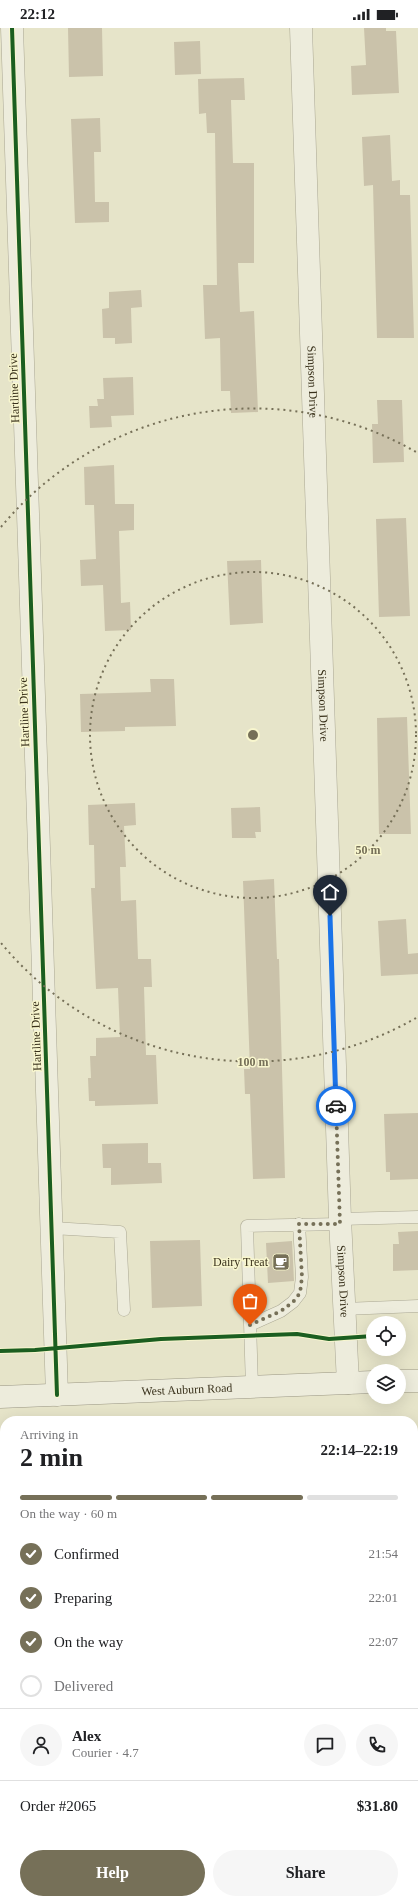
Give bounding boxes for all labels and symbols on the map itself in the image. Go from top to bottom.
street label: Simpson Drive [304,345,321,418]
street label: Hartline Drive [6,353,22,423]
street label: Simpson Drive [315,669,331,742]
street label: Hartline Drive [16,677,32,747]
centre of rings [246,728,260,742]
text: 50 m [356,843,381,857]
pin [313,875,347,916]
street label: Hartline Drive [28,1001,44,1071]
text: 100 m [238,1055,269,1069]
courier [316,1086,356,1126]
street label: Simpson Drive [334,1245,352,1318]
cafe icon: Dairy Treat [271,1252,291,1272]
place label: Dairy Treat [213,1255,269,1269]
pin [233,1284,267,1325]
street label: West Auburn Road [141,1381,233,1398]

